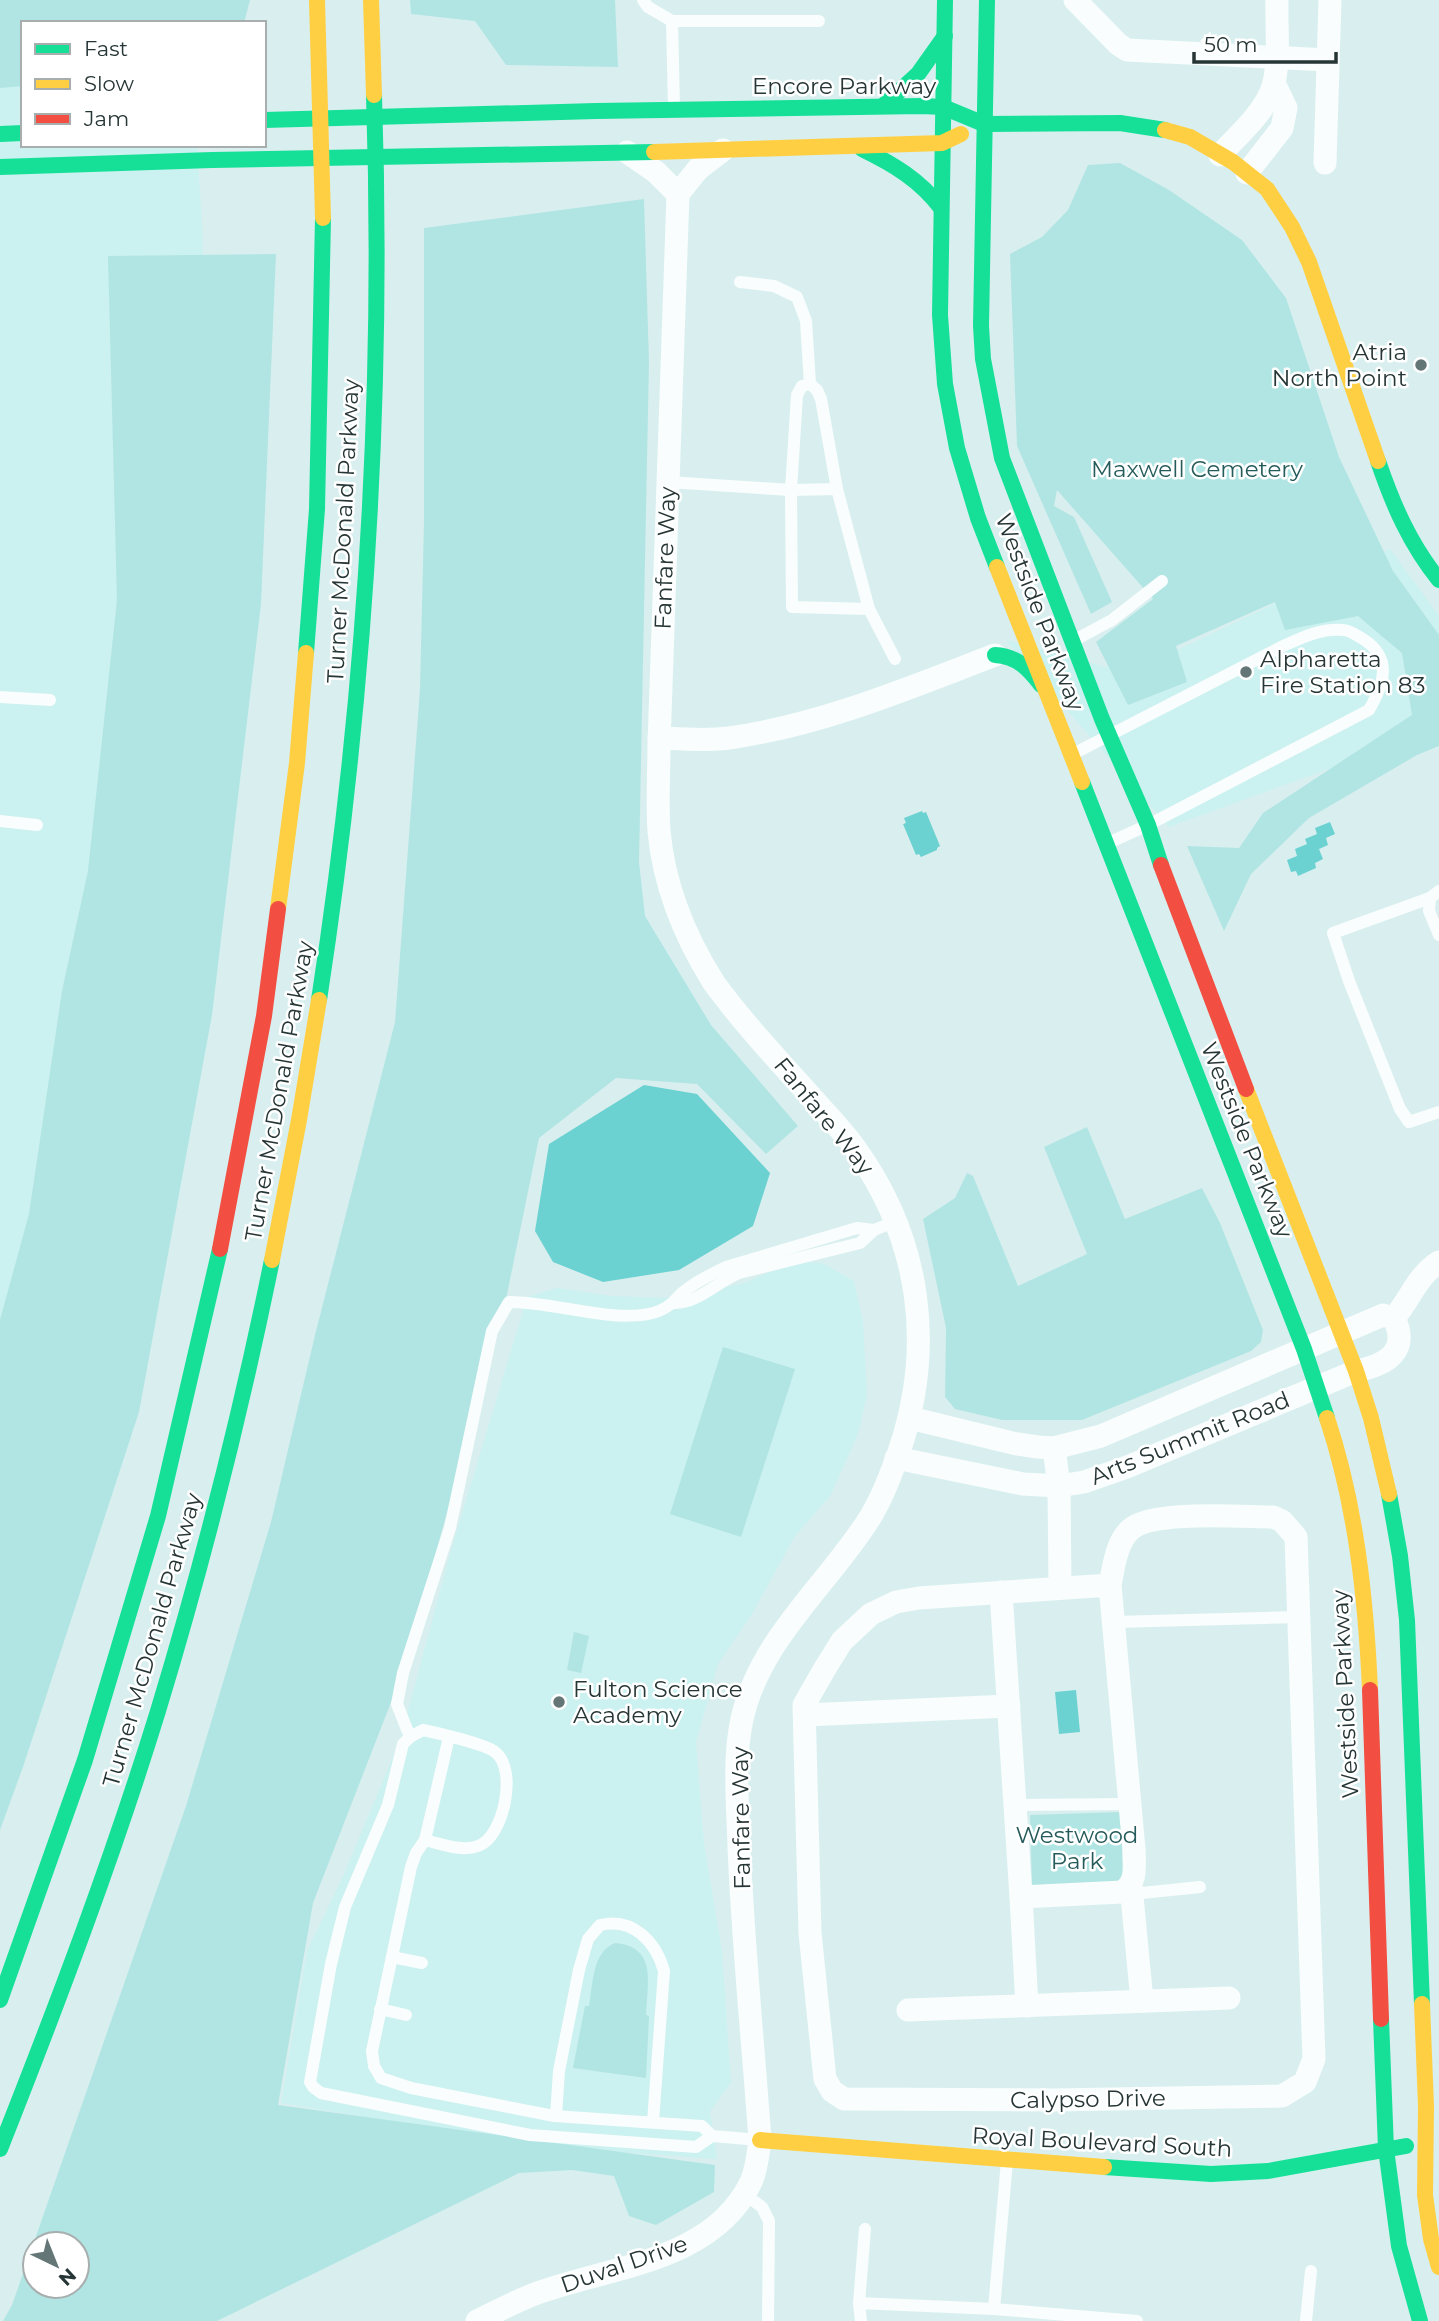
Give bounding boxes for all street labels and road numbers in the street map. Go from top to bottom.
street label: Encore Parkway [752,72,937,100]
street label: Turner McDonald Parkway [321,378,365,684]
street label: Fanfare Way [649,485,682,630]
street label: Westside Parkway [989,509,1091,715]
street label: Turner McDonald Parkway [239,938,319,1243]
street label: Westside Parkway [1195,1038,1299,1243]
street label: Fanfare Way [768,1052,880,1181]
street label: Arts Summit Road [1086,1385,1294,1491]
street label: Turner McDonald Parkway [97,1489,208,1790]
street label: Westside Parkway [1326,1588,1364,1799]
street label: Fanfare Way [726,1746,756,1890]
street label: Calypso Drive [1010,2084,1166,2114]
street label: Royal Boulevard South [971,2121,1233,2163]
street label: Duval Drive [557,2229,691,2299]

